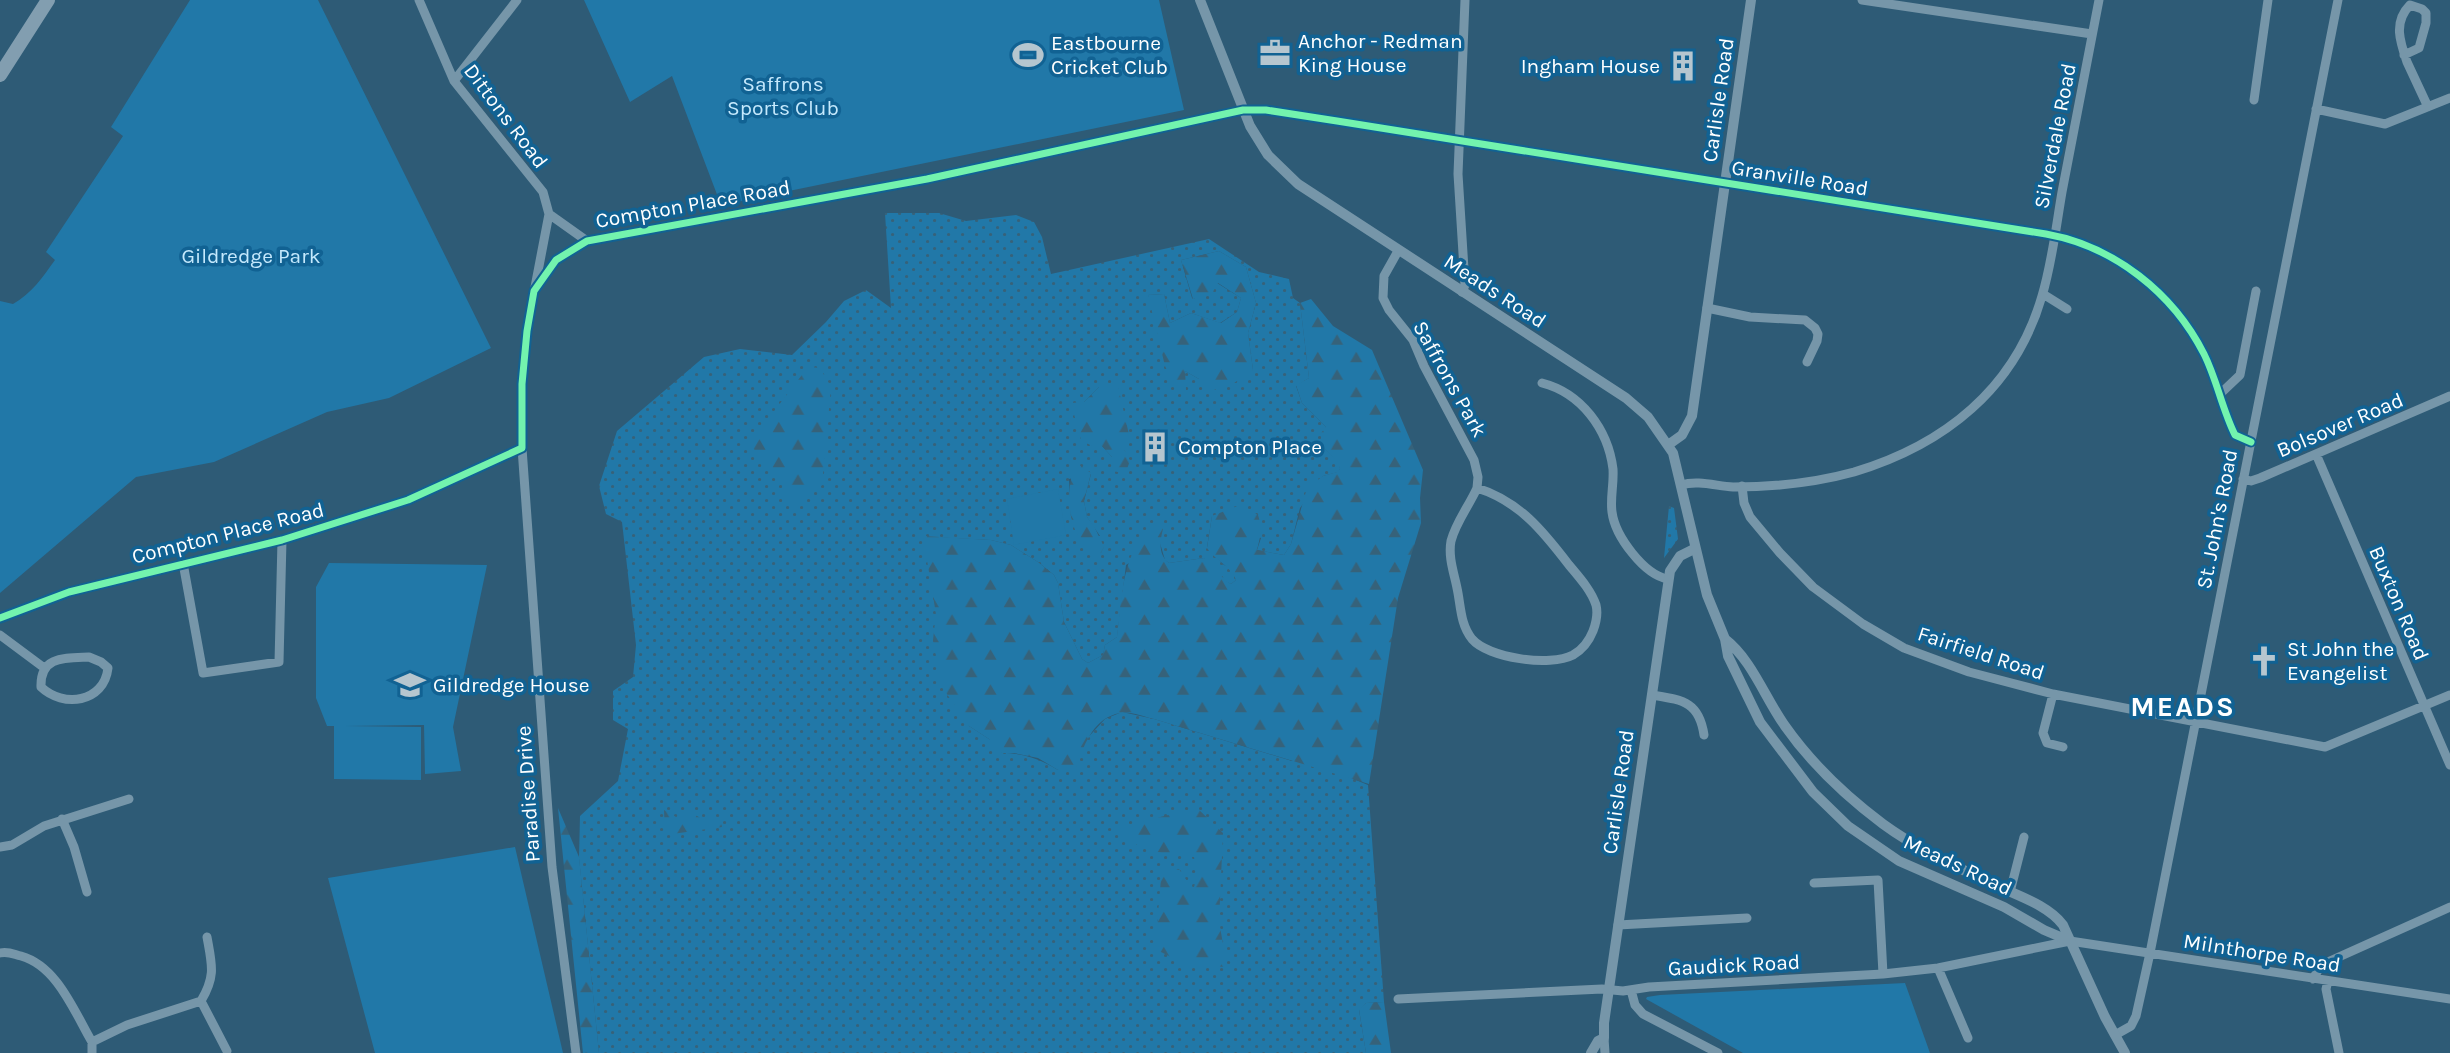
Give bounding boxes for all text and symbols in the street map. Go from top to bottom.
place label: Anchor - Redman King House [1298,29,1463,77]
place label: Eastbourne Cricket Club [1051,31,1168,79]
office icon: Anchor - Redman King House [1258,36,1292,70]
street label: Carlisle Road [1697,36,1739,164]
sports icon: Eastbourne Cricket Club [1011,38,1045,72]
building icon: Ingham House [1666,49,1700,83]
place label: Ingham House [1521,54,1660,78]
street label: Dittons Road [459,59,553,173]
street label: Silverdale Road [2029,61,2081,211]
park label: Saffrons Sports Club [727,72,839,120]
street label: Granville Road [1730,155,1870,201]
street label: Compton Place Road [594,175,792,233]
park label: Gildredge Park [181,244,321,268]
street label: Meads Road [1439,249,1551,333]
street label: Saffrons Park [1408,317,1492,441]
street label: Bolsover Road [2273,388,2407,462]
building icon: Compton Place [1138,430,1172,464]
place label: Compton Place [1178,435,1322,459]
street label: St. John's Road [2192,447,2242,591]
street label: Compton Place Road [129,497,327,569]
street label: Buxton Road [2364,542,2434,664]
street label: Fairfield Road [1915,621,2047,685]
place label: St John the Evangelist [2287,637,2394,685]
church icon: St John the Evangelist [2247,644,2281,678]
school or university icon: Gildredge House [393,668,427,702]
place label: Gildredge House [433,673,590,697]
district label: MEADS [2130,690,2236,723]
street label: Paradise Drive [511,725,545,863]
street label: Carlisle Road [1597,728,1639,856]
street label: Meads Road [1900,829,2016,901]
street label: Milnthorpe Road [2182,929,2342,977]
street label: Gaudick Road [1667,950,1801,980]

